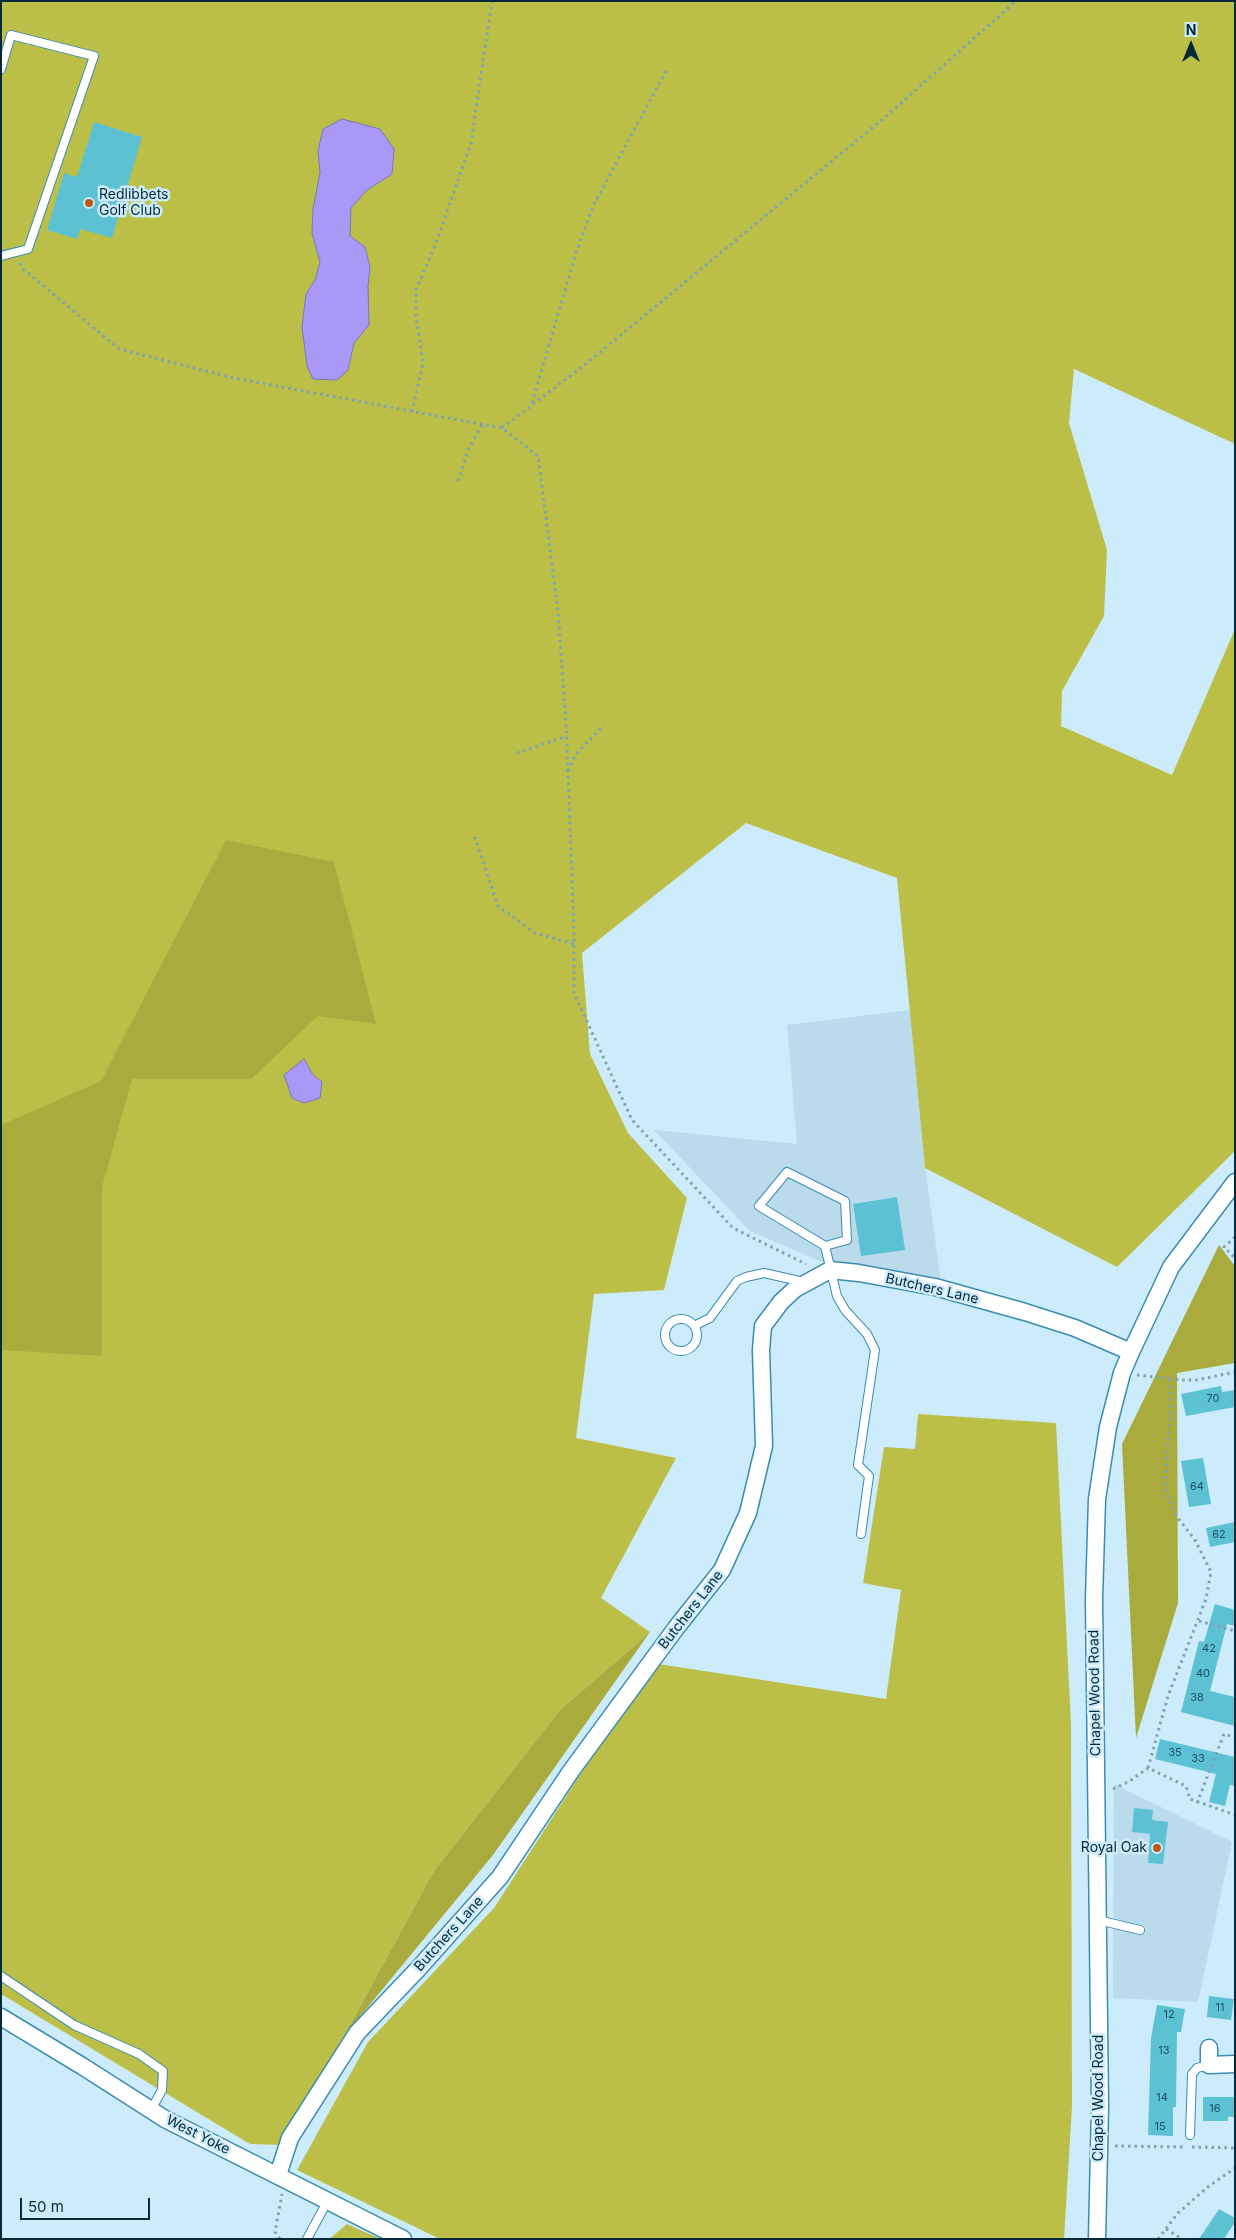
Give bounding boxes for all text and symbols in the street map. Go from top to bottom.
north arrow [1166,20,1216,70]
text: N [1186,21,1196,38]
place label: Redlibbets Golf Club [99,187,168,220]
marker: Redlibbets Golf Club [83,197,95,209]
street label: Butchers Lane [884,1270,980,1308]
house number: 70 [1207,1392,1219,1406]
house number: 64 [1190,1480,1204,1494]
house number: 62 [1212,1528,1226,1542]
street label: Butchers Lane [655,1567,727,1653]
street label: Chapel Wood Road [1085,1630,1105,1756]
house number: 42 [1202,1642,1216,1656]
house number: 40 [1196,1667,1210,1681]
house number: 38 [1190,1691,1204,1705]
house number: 35 [1168,1746,1182,1760]
house number: 33 [1191,1752,1205,1766]
place label: Royal Oak [1081,1840,1147,1856]
marker: Royal Oak [1151,1842,1163,1854]
street label: Butchers Lane [411,1893,487,1975]
house number: 11 [1216,2001,1224,2015]
house number: 12 [1163,2008,1175,2022]
street label: Chapel Wood Road [1091,2035,1107,2161]
house number: 13 [1158,2044,1170,2058]
house number: 14 [1156,2091,1168,2105]
house number: 16 [1209,2102,1221,2116]
street label: West Yoke [163,2112,233,2158]
house number: 15 [1154,2120,1166,2134]
scale bar [22,2188,152,2220]
text: 50 m [28,2197,64,2216]

